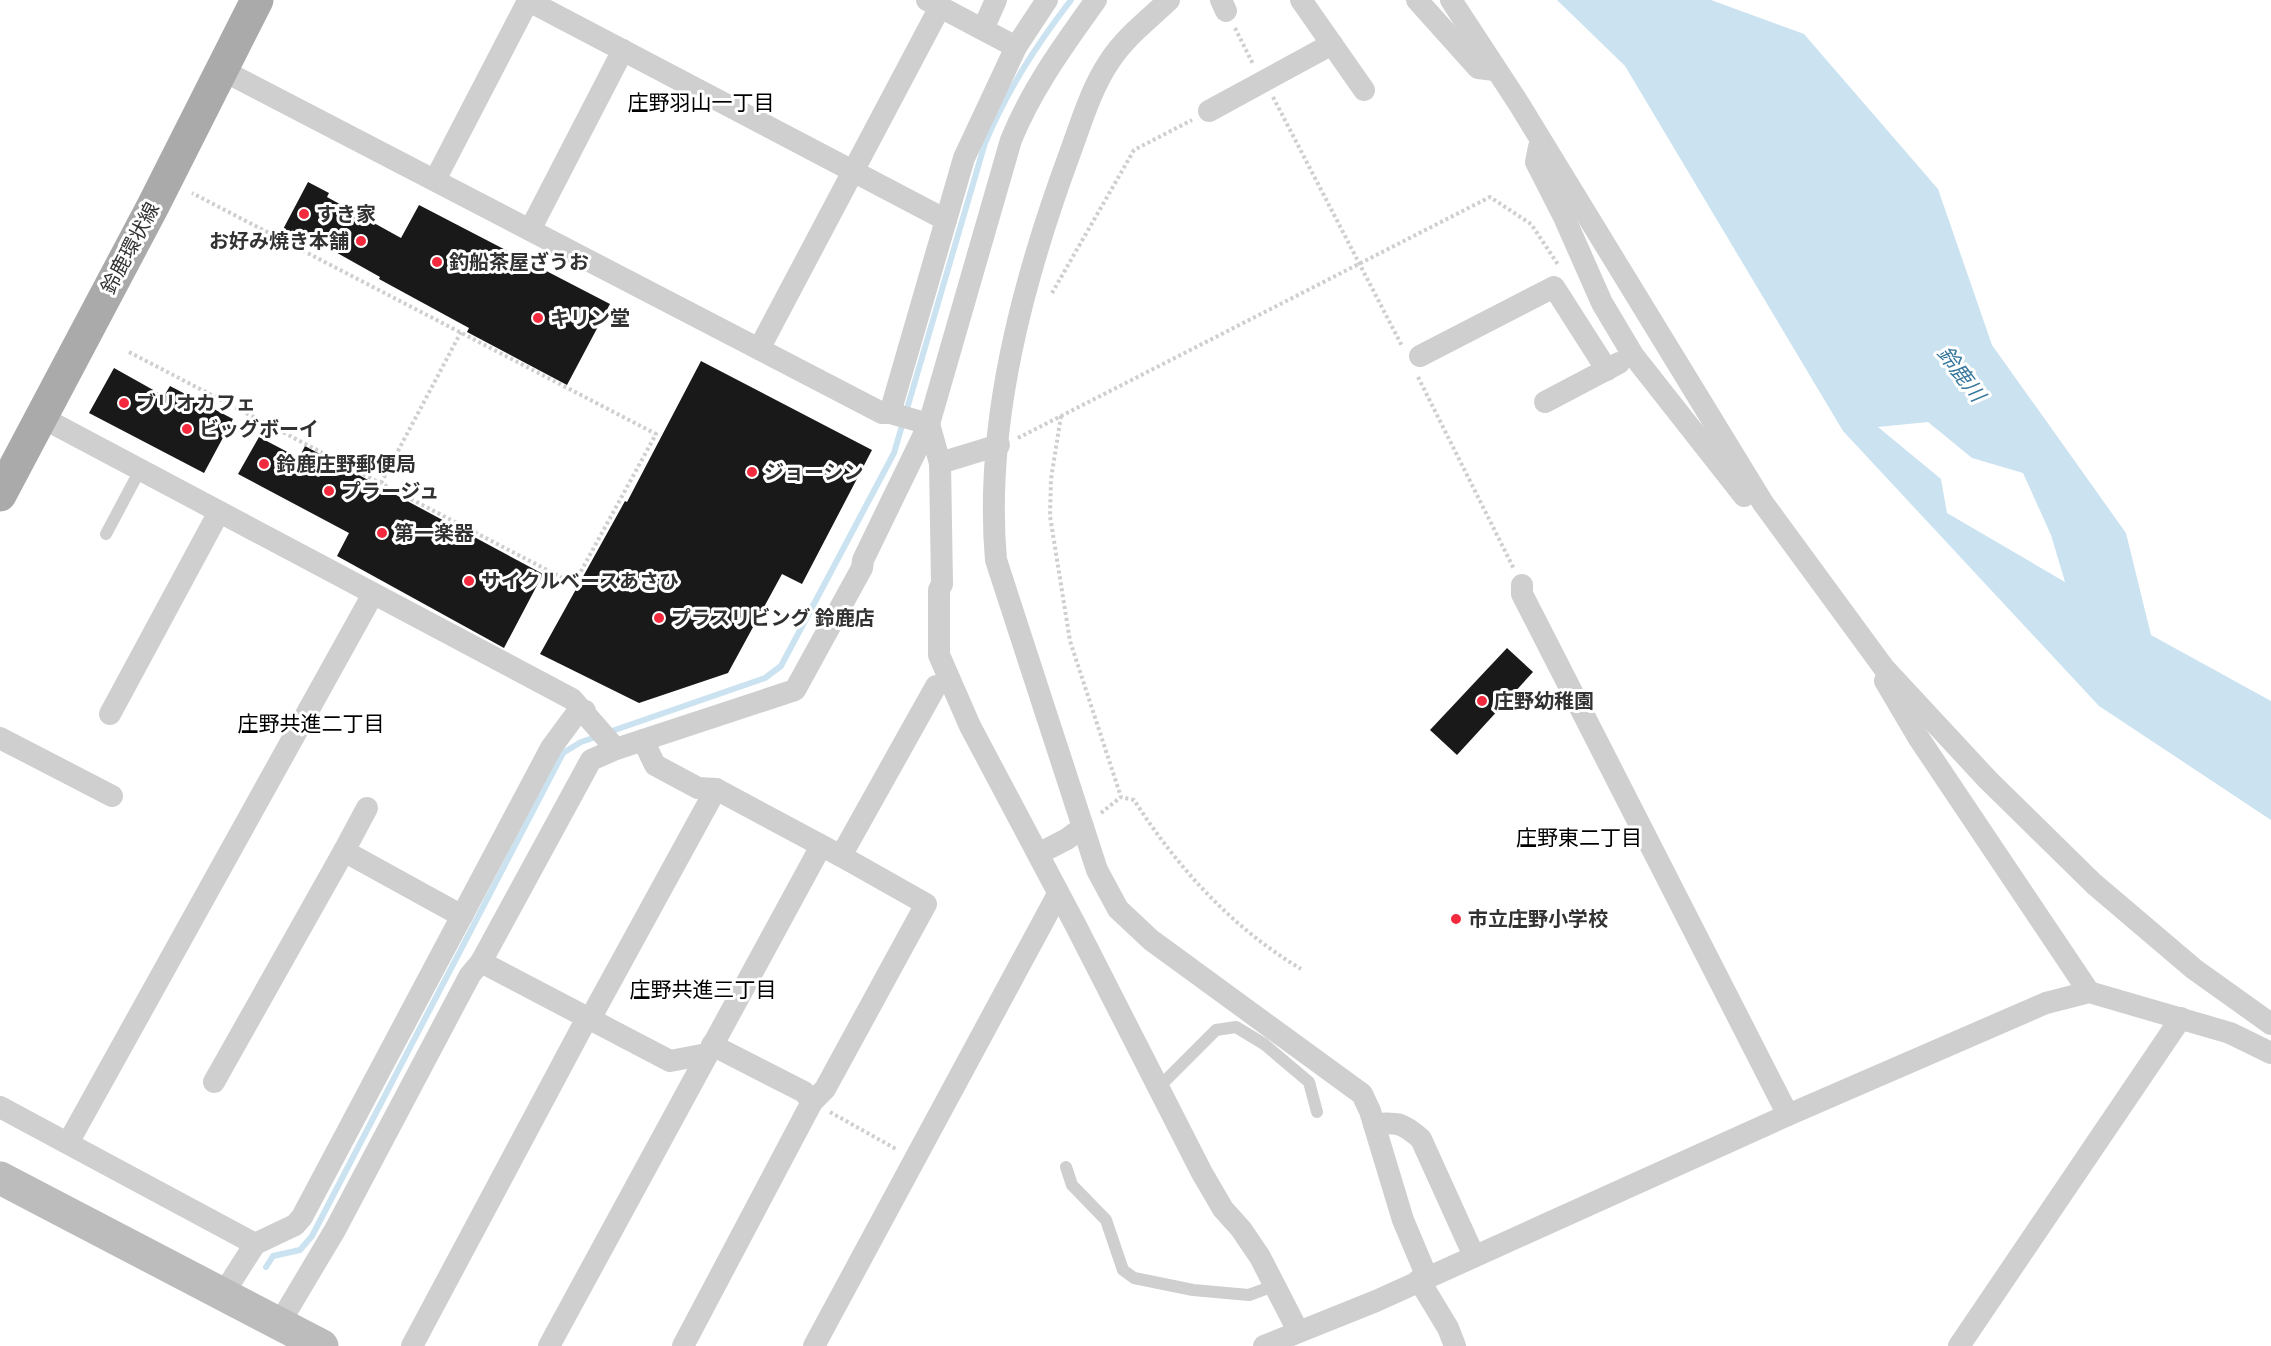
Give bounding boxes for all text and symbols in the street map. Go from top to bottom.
district label: 庄野羽山一丁目 [628,90,775,116]
street label: 鈴鹿環状線 [96,198,164,298]
place label: すき家 [316,202,376,226]
marker: すき家 [297,207,311,221]
place label: お好み焼き本舗 [209,229,349,253]
marker: お好み焼き本舗 [354,234,368,248]
place label: 釣船茶屋ざうお [449,250,589,274]
marker: 釣船茶屋ざうお [430,255,444,269]
place label: キリン堂 [550,306,630,330]
marker: キリン堂 [531,311,545,325]
water label: 鈴鹿川 [1932,341,1992,409]
place label: ブリオカフェ [136,391,256,415]
marker: ブリオカフェ [117,396,131,410]
place label: ビッグボーイ [199,417,319,441]
marker: ビッグボーイ [180,422,194,436]
place label: 鈴鹿庄野郵便局 [276,452,416,476]
marker: 鈴鹿庄野郵便局 [257,457,271,471]
place label: ジョーシン [764,460,864,484]
marker: ジョーシン [745,465,759,479]
place label: プラージュ [341,479,439,503]
marker: プラージュ [322,484,336,498]
place label: 第一楽器 [394,521,474,545]
marker: 第一楽器 [375,526,389,540]
place label: サイクルベースあさひ [481,569,679,593]
marker: サイクルベースあさひ [462,574,476,588]
place label: プラスリビング 鈴鹿店 [671,606,875,630]
marker: プラスリビング 鈴鹿店 [652,611,666,625]
place label: 庄野幼稚園 [1494,689,1594,713]
marker: 庄野幼稚園 [1475,694,1489,708]
district label: 庄野共進二丁目 [238,711,385,737]
district label: 庄野東二丁目 [1516,825,1642,851]
place label: 市立庄野小学校 [1468,907,1608,931]
marker: 市立庄野小学校 [1449,912,1463,926]
district label: 庄野共進三丁目 [630,977,777,1003]

